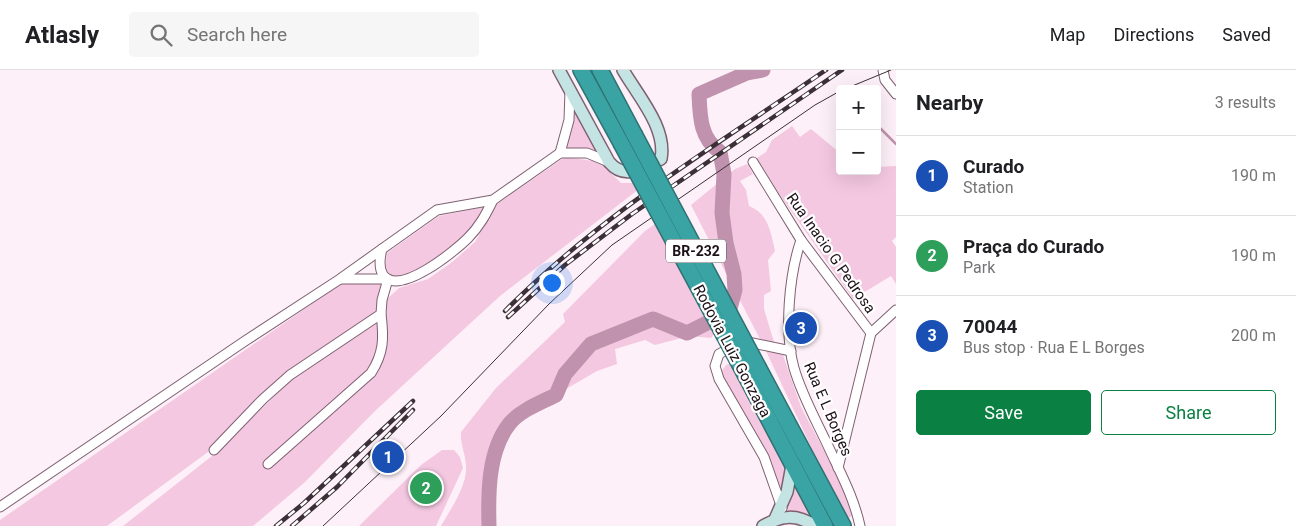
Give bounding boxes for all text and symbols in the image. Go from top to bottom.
search box [129,12,479,57]
text: Atlasly [25,21,99,49]
icon: search [147,21,175,49]
text: Search here [187,23,287,46]
text: Map [1050,24,1085,45]
text: Directions [1113,24,1194,45]
text: Saved [1222,24,1271,45]
map controls [836,85,881,175]
button: + [836,85,881,130]
text: Nearby [916,91,983,115]
text: 3 results [1215,93,1276,112]
button: − [836,130,881,175]
text: Curado [963,155,1024,178]
text: 1 [927,166,937,185]
text: 190 m [1231,166,1276,185]
text: Station [963,178,1014,197]
street label: Rua Inacio G Pedrosa [783,189,879,317]
text: Praça do Curado [963,235,1104,258]
road number: BR-232 [666,240,726,262]
text: 2 [927,246,937,265]
text: 190 m [1231,246,1276,265]
text: Park [963,258,995,277]
your location [539,270,565,296]
street label: Rodovia Luiz Gonzaga [689,282,775,420]
pin: 3 [785,309,817,347]
text: 70044 [963,315,1018,338]
text: 3 [927,326,937,345]
text: 200 m [1231,326,1276,345]
text: Bus stop · Rua E L Borges [963,338,1145,357]
street label: Rua E L Borges [800,359,856,459]
button: Save [916,390,1091,435]
button: Share [1101,390,1276,435]
pin: 1 [372,438,404,476]
pin: 2 [410,469,442,507]

